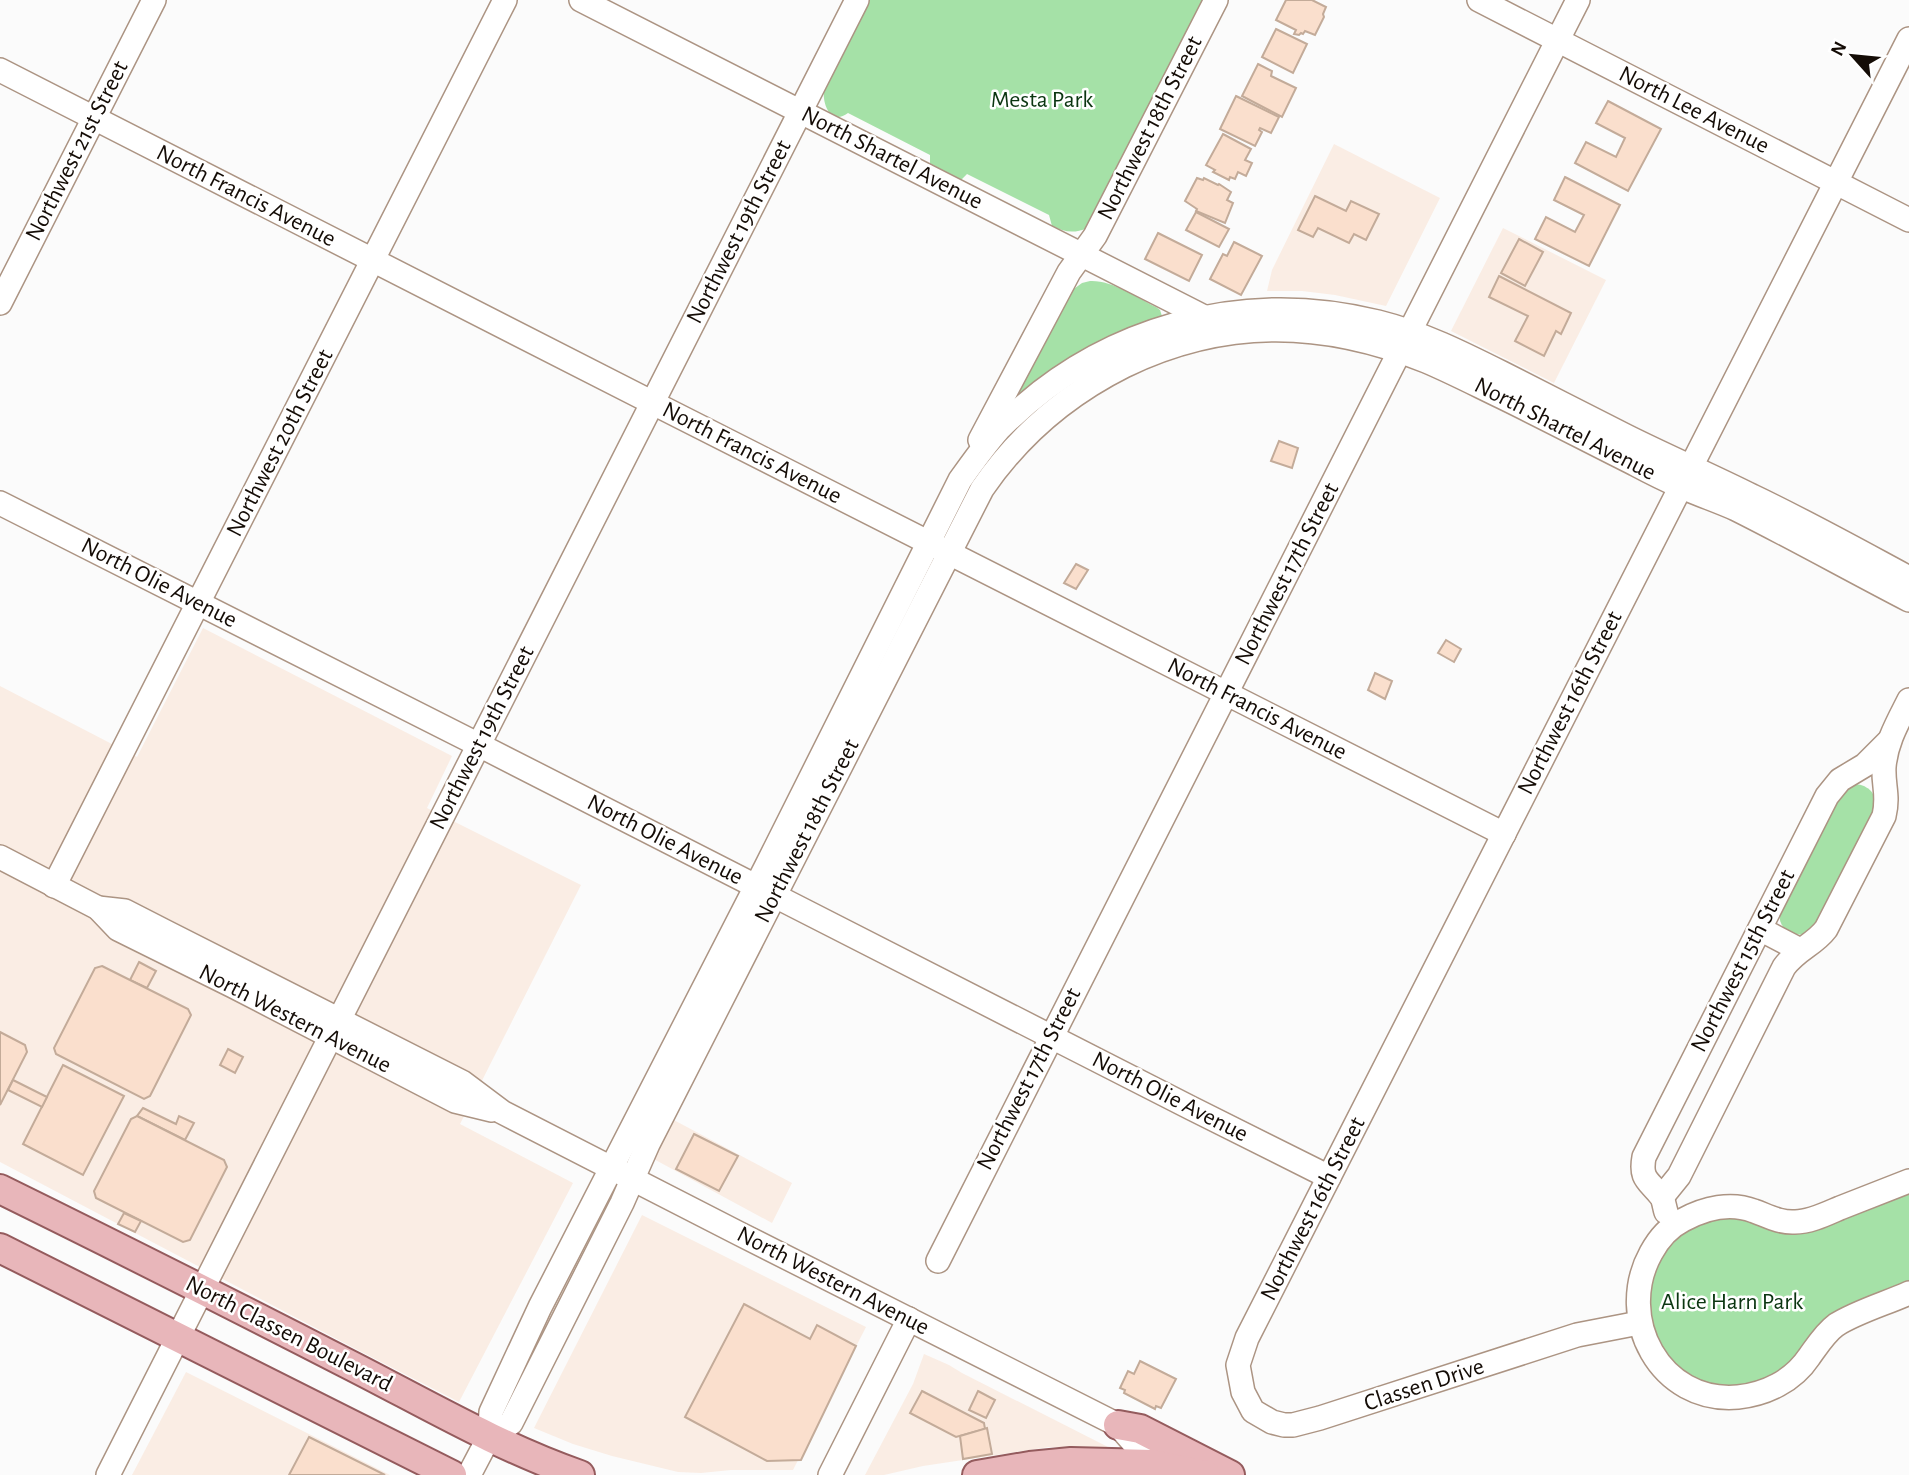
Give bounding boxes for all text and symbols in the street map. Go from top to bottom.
north arrow [1818,21,1888,91]
street label: Northwest 18th Street [1093,32,1207,224]
text: N [1828,39,1851,59]
street label: Northwest 21st Street [21,57,133,245]
street label: North Lee Avenue [1615,62,1773,158]
park label: Mesta Park [991,88,1093,112]
street label: North Shartel Avenue [798,102,986,214]
street label: Northwest 19th Street [682,136,796,328]
street label: North Francis Avenue [153,140,339,252]
street label: Northwest 20th Street [222,345,338,540]
street label: North Shartel Avenue [1471,373,1659,485]
street label: North Francis Avenue [659,397,845,509]
street label: Northwest 17th Street [1231,479,1344,669]
street label: North Olie Avenue [77,533,241,633]
street label: Northwest 16th Street [1513,607,1627,799]
street label: Northwest 19th Street [425,642,539,834]
street label: North Francis Avenue [1164,653,1350,765]
street label: Northwest 18th Street [750,735,864,927]
street label: North Olie Avenue [583,790,747,890]
street label: Northwest 15th Street [1687,866,1800,1056]
street label: North Western Avenue [195,960,395,1078]
street label: Northwest 17th Street [973,984,1086,1174]
street label: North Olie Avenue [1088,1047,1252,1147]
street label: Northwest 16th Street [1256,1113,1370,1305]
street label: North Western Avenue [733,1222,933,1340]
street label: North Classen Boulevard [182,1271,396,1397]
park label: Alice Harn Park [1661,1290,1803,1314]
street label: Classen Drive [1361,1354,1487,1416]

